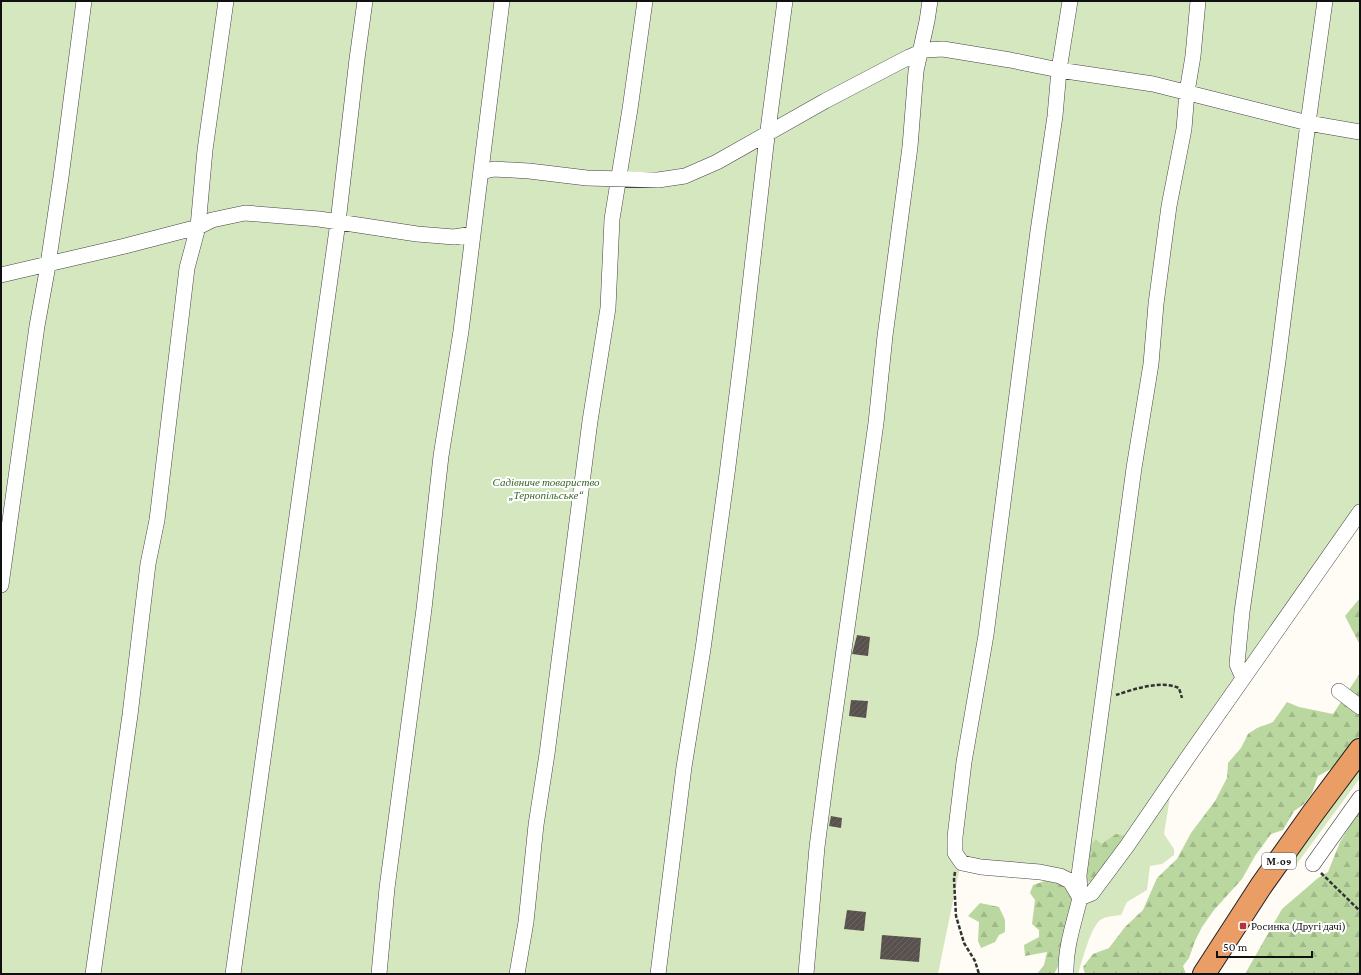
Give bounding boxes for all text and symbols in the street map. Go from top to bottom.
park label: Садівниче товариство „Тернопільське“ [492,476,600,502]
road number: М-09 [1262,853,1296,869]
place label: Росинка (Другі дачі) [1251,920,1346,933]
marker: Росинка (Другі дачі) [1238,921,1248,931]
scale bar [1217,933,1312,959]
text: 50 m [1223,940,1248,954]

